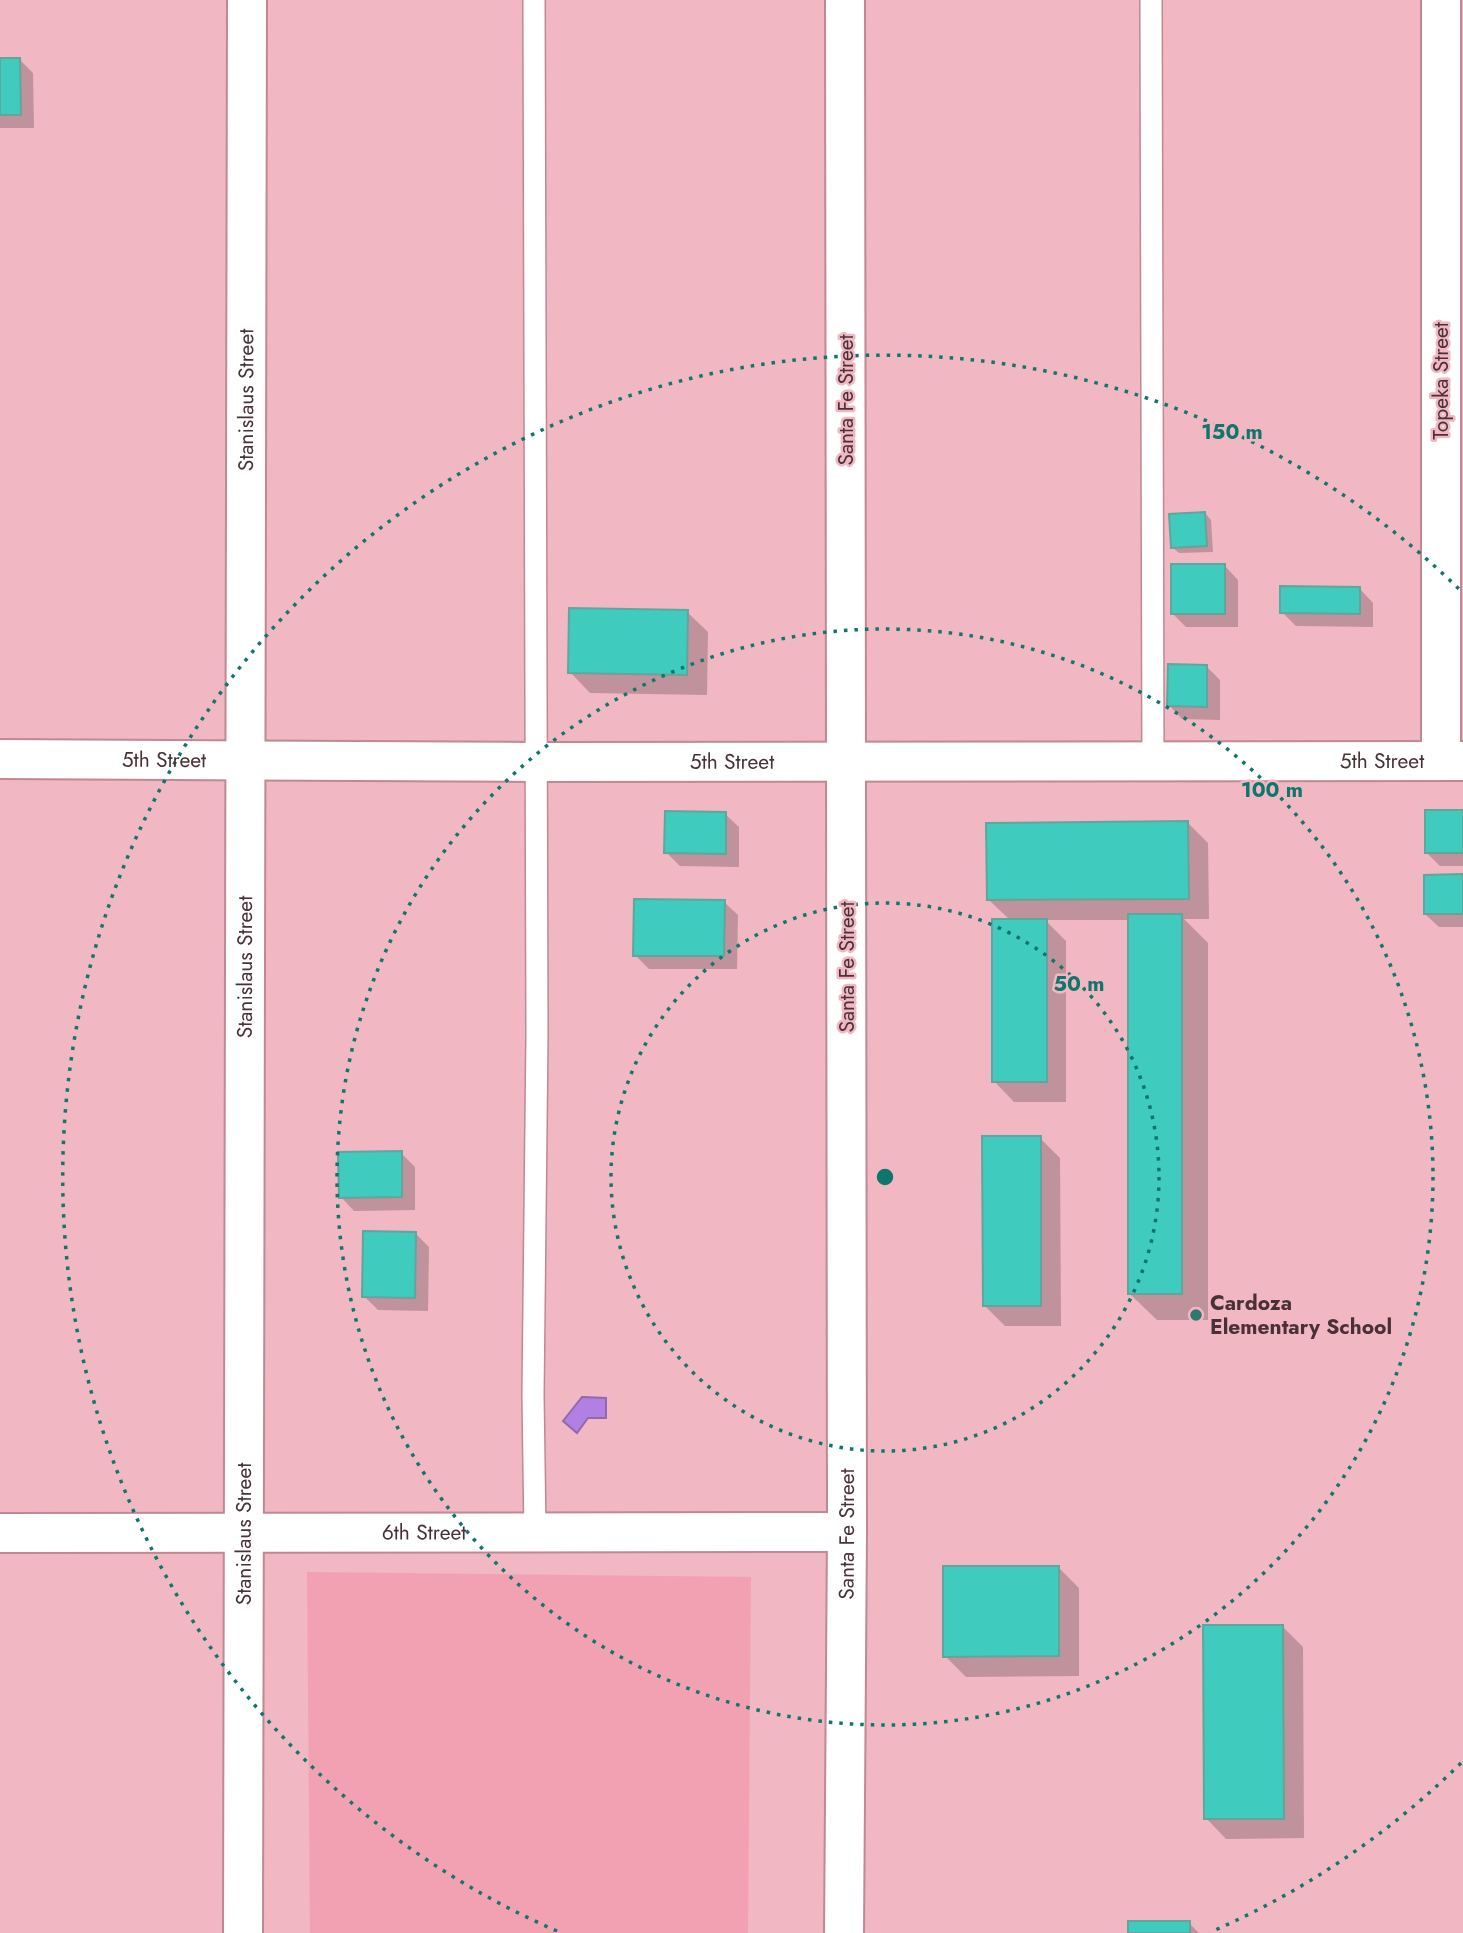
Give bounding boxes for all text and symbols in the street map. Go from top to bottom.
street label: Topeka Street [1426,322,1456,440]
street label: Stanislaus Street [231,329,261,471]
street label: Santa Fe Street [831,334,861,466]
text: 150 m [1201,417,1263,447]
street label: 5th Street [122,745,206,775]
street label: 5th Street [1340,746,1424,776]
street label: 5th Street [690,747,774,777]
text: 100 m [1241,775,1303,805]
street label: Stanislaus Street [230,896,260,1038]
street label: Santa Fe Street [832,901,862,1033]
text: 50 m [1054,969,1104,999]
centre of rings [873,1165,897,1189]
place label: Cardoza Elementary School [1210,1288,1392,1342]
marker: Cardoza Elementary School [1188,1307,1204,1323]
street label: Stanislaus Street [229,1463,259,1605]
street label: Santa Fe Street [831,1468,862,1600]
street label: 6th Street [382,1517,466,1548]

